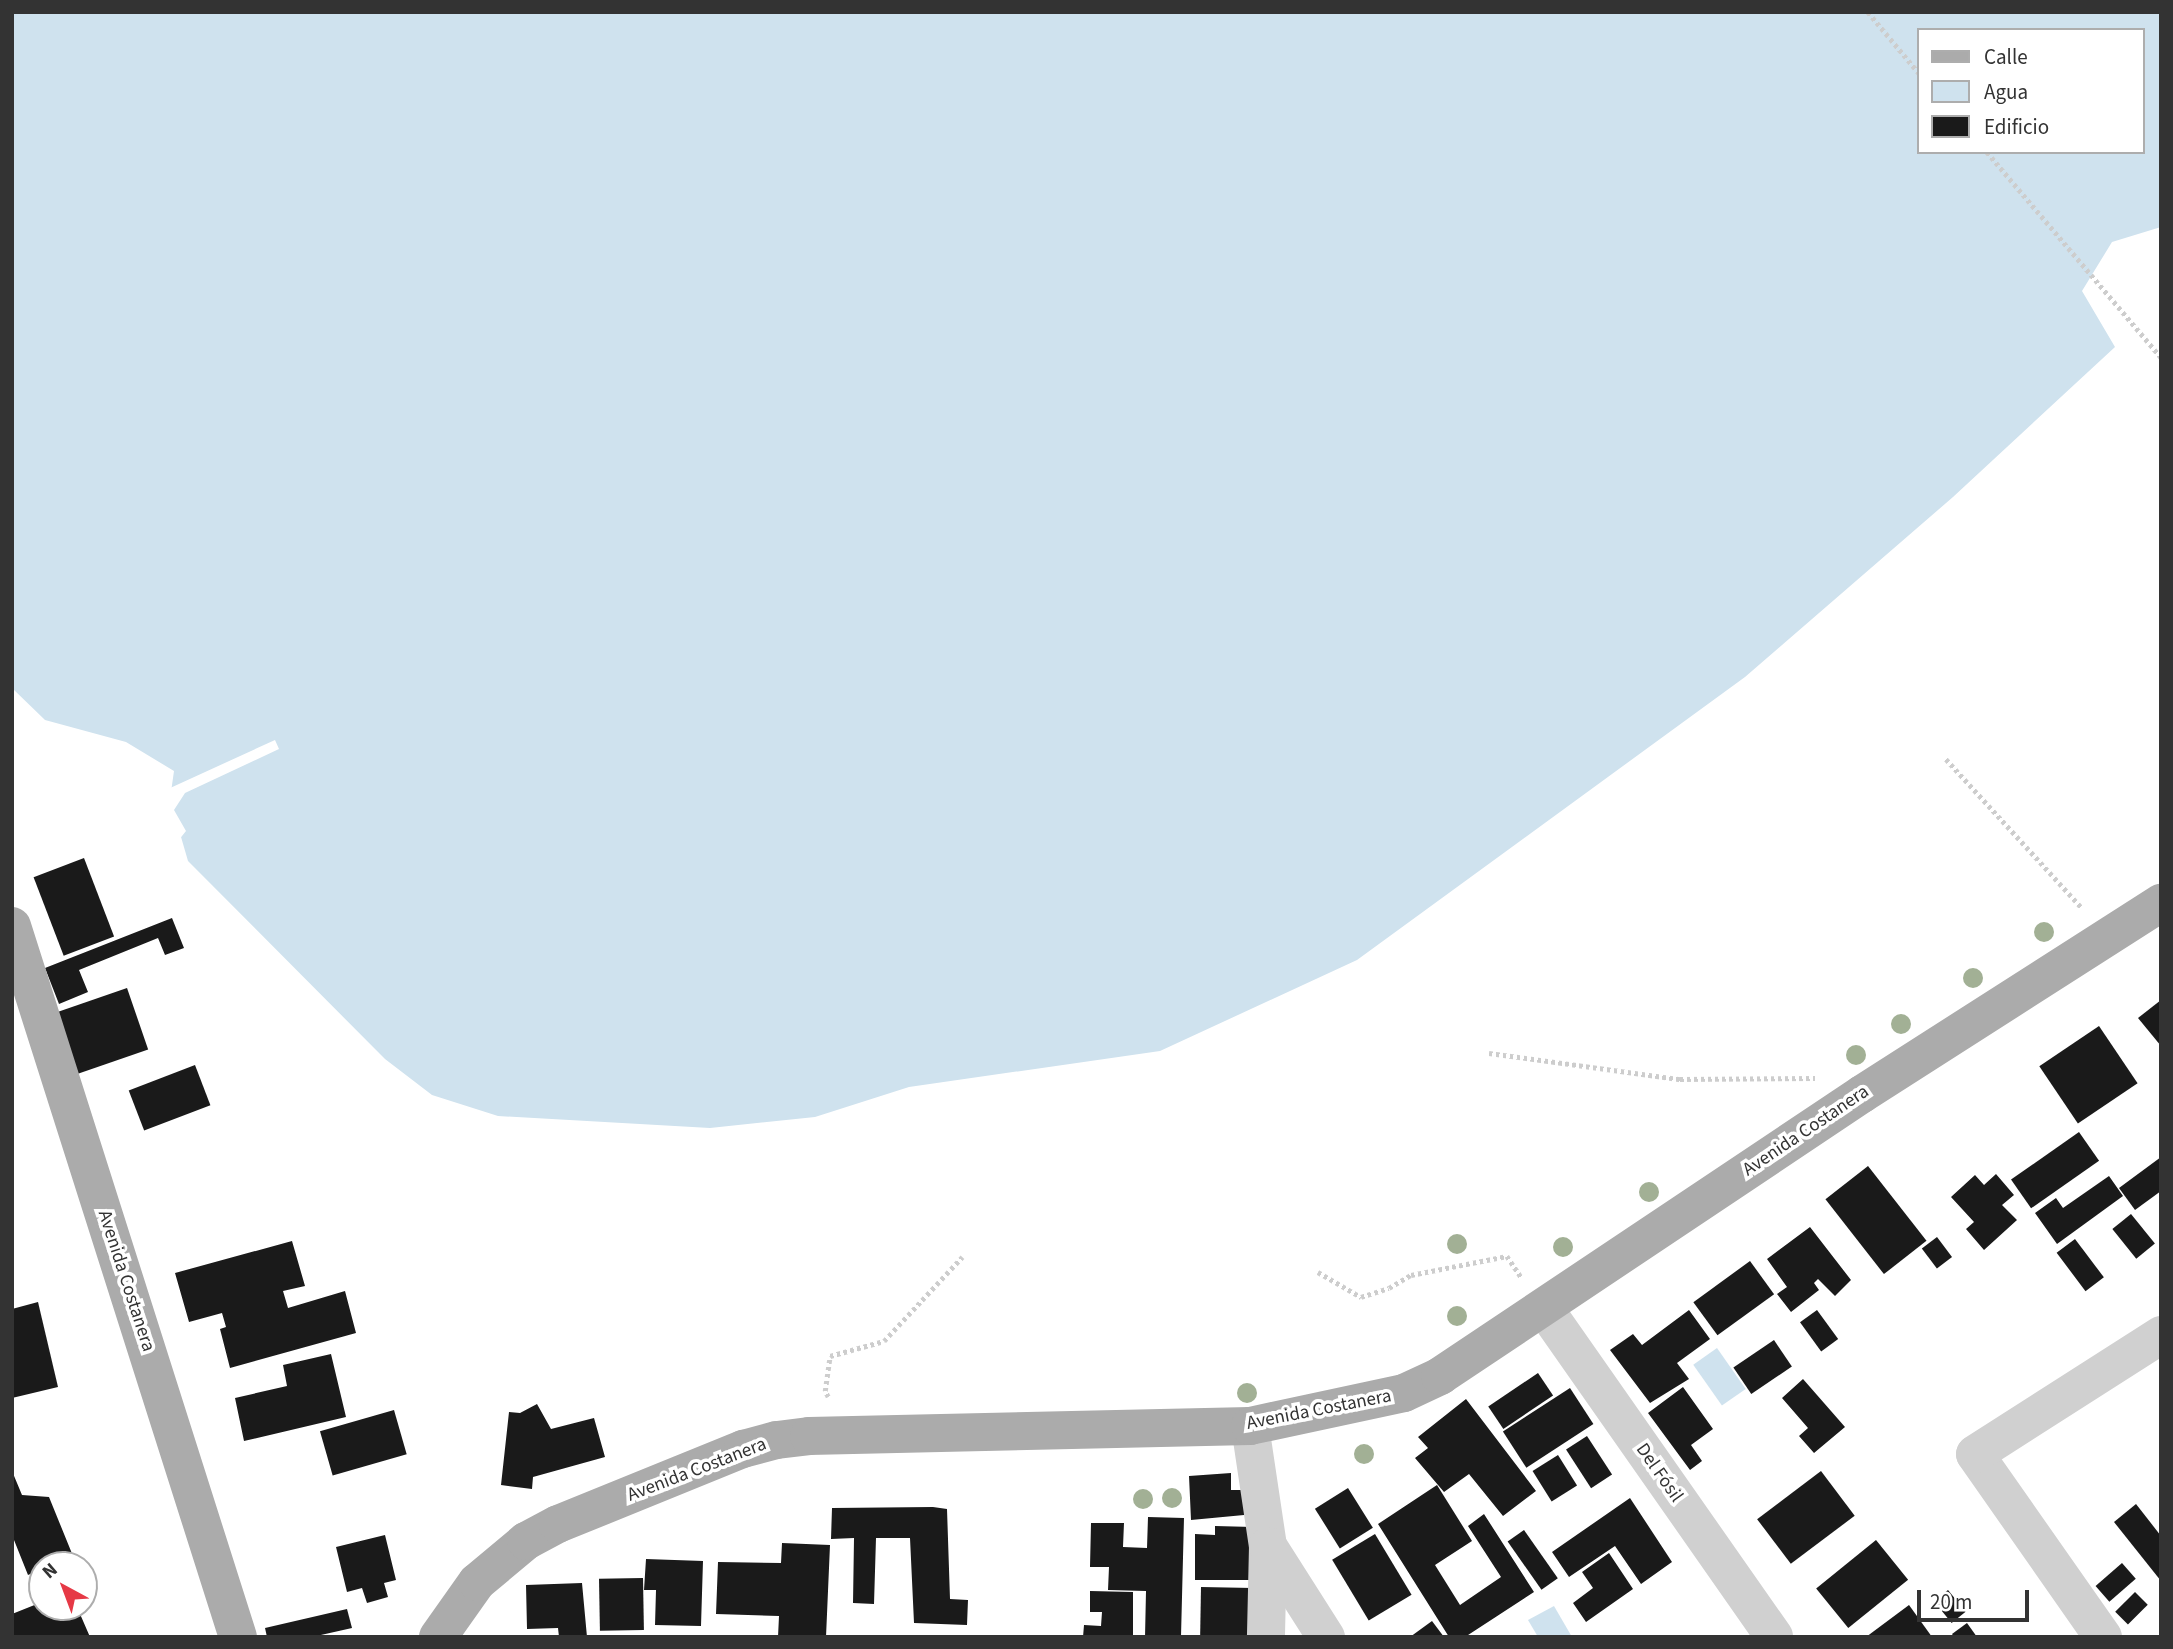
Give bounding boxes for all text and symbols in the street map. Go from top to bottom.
legend [1918,28,2145,154]
text: Calle [1984,42,2028,72]
text: Agua [1984,77,2028,107]
text: Edificio [1984,112,2049,142]
street label: Avenida Costanera [1739,1080,1873,1182]
street label: Avenida Costanera [92,1207,160,1355]
street label: Avenida Costanera [1245,1385,1393,1435]
street label: Avenida Costanera [624,1433,770,1507]
street label: Del Fósil [1631,1439,1687,1507]
north arrow [28,1551,98,1621]
text: N [37,1557,64,1586]
scale bar [1921,1576,2033,1620]
text: 20 m [1930,1587,1972,1617]

